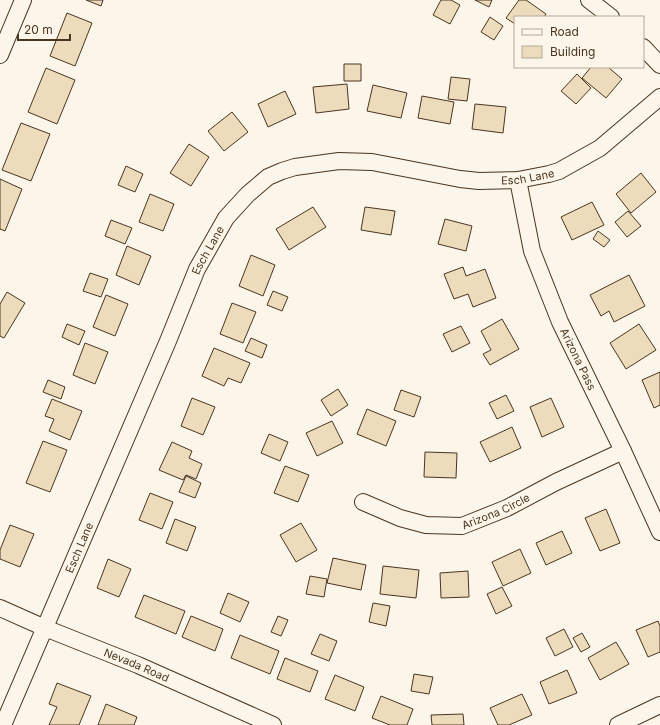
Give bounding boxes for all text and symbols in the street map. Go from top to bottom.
scale bar [18,16,70,42]
legend [514,16,644,68]
text: 20 m [24,22,53,37]
text: Road [550,24,579,39]
text: Building [550,44,595,59]
street label: Esch Lane [501,166,556,187]
street label: Esch Lane [188,224,227,277]
street label: Arizona Pass [557,326,599,393]
street label: Arizona Circle [460,490,532,532]
street label: Esch Lane [62,520,96,575]
street label: Nevada Road [102,645,171,685]

